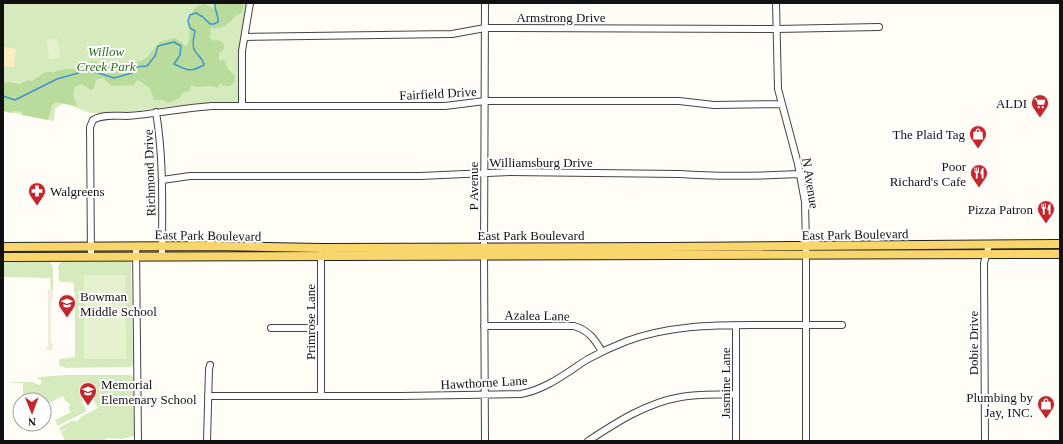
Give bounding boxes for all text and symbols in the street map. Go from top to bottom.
street label: Armstrong Drive [516,10,606,25]
park label: Willow Creek Park [76,44,136,74]
street label: Fairfield Drive [399,84,477,103]
supermarket icon: ALDI [1030,93,1050,118]
place label: ALDI [996,96,1027,111]
shop icon: The Plaid Tag [968,124,988,149]
place label: The Plaid Tag [892,127,965,142]
street label: Richmond Drive [140,129,159,217]
street label: Williamsburg Drive [489,155,593,170]
street label: N Avenue [799,157,822,210]
place label: Poor Richard's Cafe [890,159,967,189]
street label: P Avenue [466,161,481,210]
restaurant icon: Poor Richard's Cafe [969,163,989,188]
pharmacy icon: Walgreens [27,181,47,206]
place label: Walgreens [50,184,105,199]
restaurant icon: Pizza Patron [1036,199,1056,224]
place label: Pizza Patron [968,202,1033,217]
street label: East Park Boulevard [801,226,909,243]
street label: East Park Boulevard [154,227,262,244]
street label: East Park Boulevard [478,228,585,243]
street label: Primrose Lane [303,284,318,360]
place label: Bowman Middle School [80,289,157,319]
school or university icon: Bowman Middle School [57,293,77,318]
street label: Azalea Lane [504,307,570,324]
street label: Dobie Drive [966,310,981,375]
street label: Jasmine Lane [718,347,733,419]
street label: Hawthorne Lane [440,373,528,392]
place label: Memorial Elemenary School [101,377,197,407]
school or university icon: Memorial Elemenary School [78,381,98,406]
place label: Plumbing by Jay, INC. [966,390,1033,420]
north arrow [12,392,52,432]
shop icon: Plumbing by Jay, INC. [1036,394,1056,419]
text: N [28,416,36,428]

